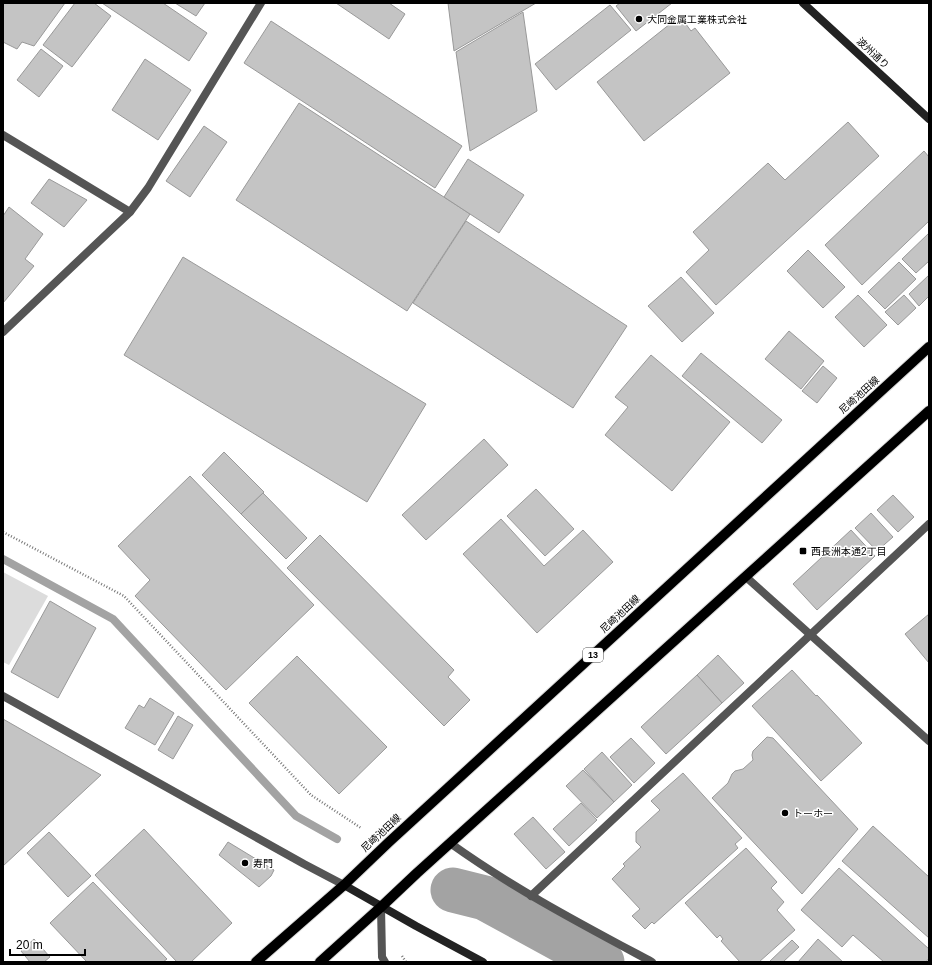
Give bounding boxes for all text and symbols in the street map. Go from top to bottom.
marker: 大同金属工業株式会社 [634,14,644,24]
place label: 大同金属工業株式会社 [647,14,747,25]
street label: 波州通り [855,35,891,71]
street label: 尼崎池田線 [837,374,881,416]
marker: 西長洲本通2丁目 [798,546,808,556]
place label: 西長洲本通2丁目 [811,546,887,557]
street label: 尼崎池田線 [598,593,642,635]
road number: 13 [583,648,603,662]
marker: トーホー [780,808,790,818]
place label: トーホー [793,808,833,819]
street label: 尼崎池田線 [359,812,403,854]
marker: 寿門 [240,858,250,868]
place label: 寿門 [253,858,273,869]
scale bar [10,931,85,957]
text: 20 m [16,938,43,952]

